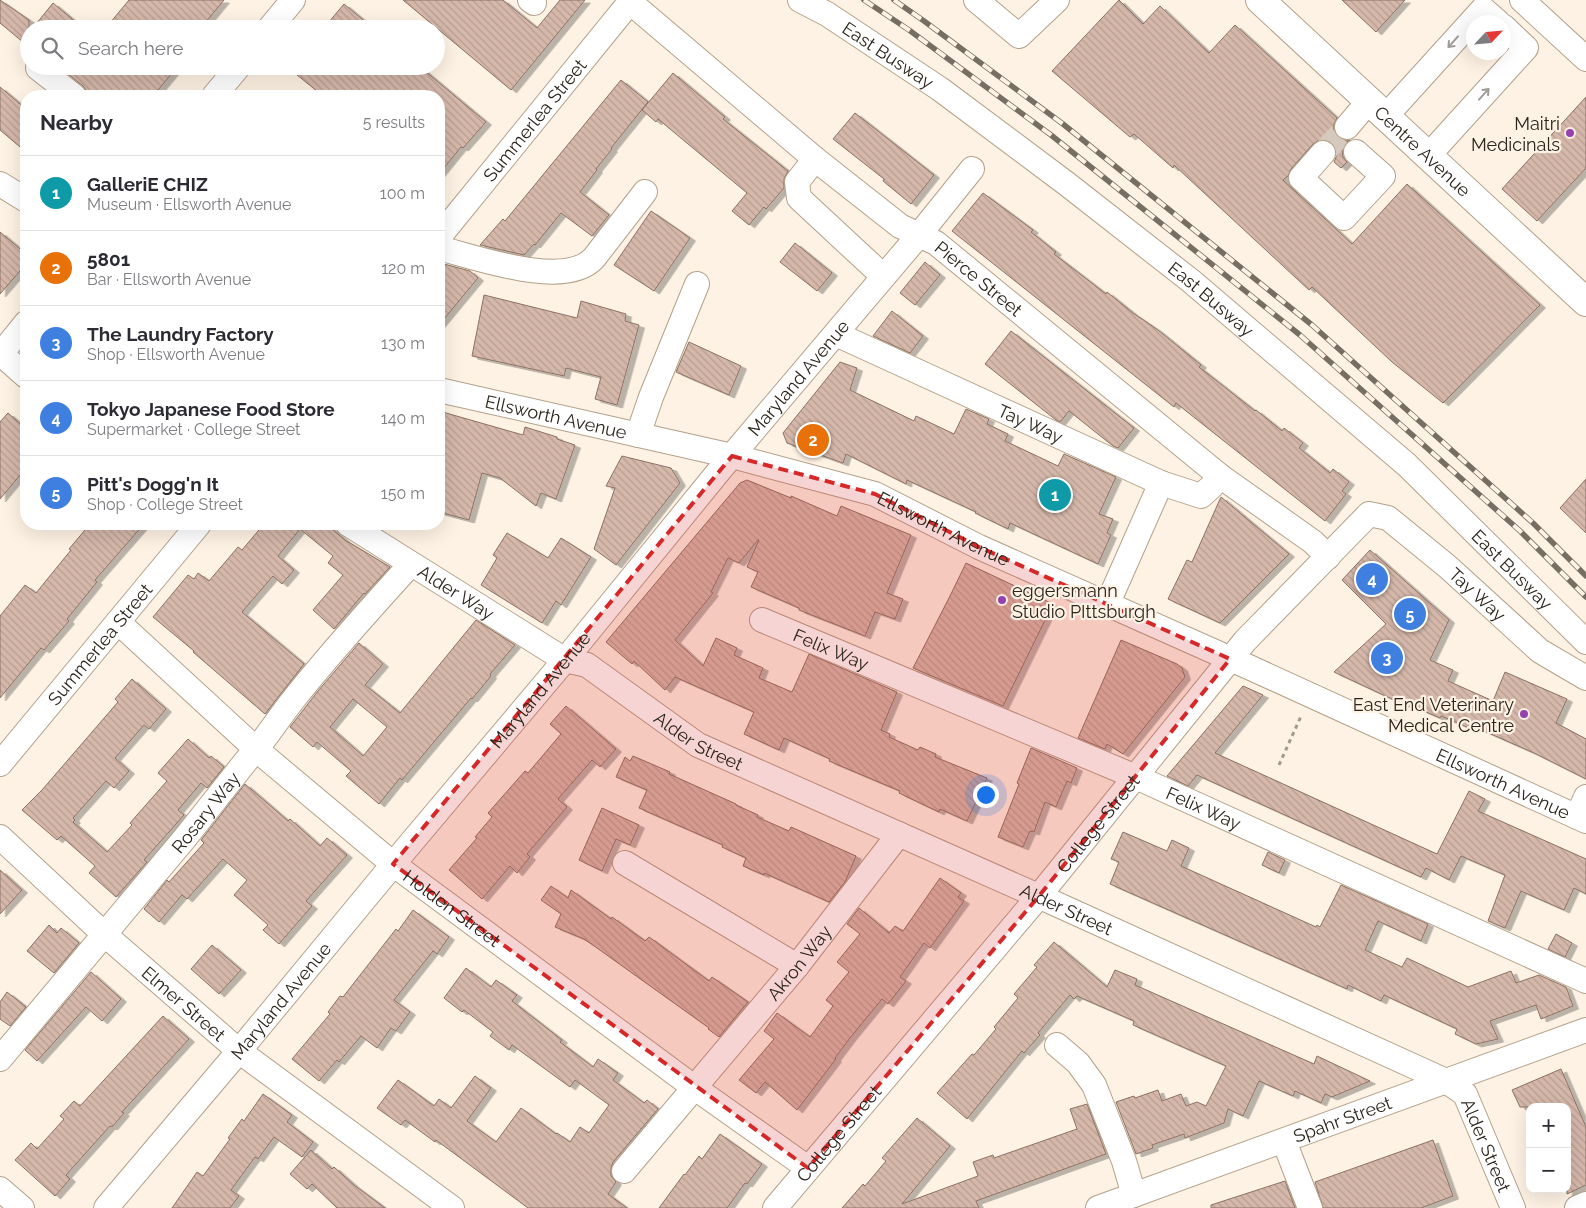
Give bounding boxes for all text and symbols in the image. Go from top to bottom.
north arrow [1466,15,1511,60]
street label: East Busway [839,17,938,93]
search box [20,20,445,75]
icon: search [38,34,66,62]
one-way arrow [1447,36,1458,49]
text: Search here [78,37,184,59]
street label: Summerlea Street [478,54,590,185]
one-way arrow [1478,87,1490,100]
street label: Centre Avenue [1371,101,1476,201]
text: Nearby [40,110,113,135]
text: 5 results [363,113,425,132]
place label: Maitri Medicinals [1471,113,1560,155]
marker: Maitri Medicinals [1564,127,1576,139]
text: GalleriE CHIZ [87,173,208,195]
text: 1 [52,184,60,203]
text: 100 m [380,184,425,203]
text: Museum · Ellsworth Avenue [87,195,291,214]
street label: Pierce Street [931,236,1027,320]
text: 5801 [87,248,130,270]
street label: East Busway [1164,257,1258,341]
text: 2 [51,259,61,278]
text: 120 m [381,259,425,278]
text: Bar · Ellsworth Avenue [87,270,251,289]
street label: Maryland Avenue [743,315,853,440]
text: The Laundry Factory [87,323,274,345]
text: 3 [52,334,60,353]
text: 130 m [381,334,425,353]
text: Shop · Ellsworth Avenue [87,345,265,364]
street label: Ellsworth Avenue [483,390,629,443]
text: Tokyo Japanese Food Store [87,398,335,420]
street label: Tay Way [995,399,1067,447]
text: 4 [51,409,61,428]
text: 140 m [381,409,425,428]
text: Supermarket · College Street [87,420,300,439]
pin: 2 [797,421,829,459]
text: Pitt's Dogg'n It [87,473,219,495]
pin: 1 [1039,476,1071,514]
text: 5 [52,484,60,503]
text: 150 m [381,484,425,503]
street label: Ellsworth Avenue [874,487,1013,570]
text: Shop · College Street [87,495,243,514]
street label: East Busway [1468,525,1557,614]
street label: Alder Way [414,560,499,624]
pin: 4 [1356,560,1388,598]
street label: Tay Way [1445,563,1510,625]
street label: Summerlea Street [43,579,156,709]
place label: eggersmann Studio PIttsburgh [1012,580,1156,622]
marker: eggersmann Studio PIttsburgh [996,594,1008,606]
pin: 5 [1394,595,1426,633]
street label: Felix Way [790,624,872,674]
street label: Maryland Avenue [485,627,595,752]
pin: 3 [1371,639,1403,677]
place label: East End Veterinary Medical Centre [1353,694,1514,736]
street label: Alder Street [650,707,746,774]
marker: East End Veterinary Medical Centre [1518,708,1530,720]
street label: Ellsworth Avenue [1433,744,1574,823]
street label: Rosary Way [167,767,244,857]
street label: College Street [1052,770,1143,877]
your location [973,782,999,808]
street label: Felix Way [1163,782,1245,834]
street label: Holden Street [399,865,505,951]
street label: Alder Street [1017,879,1116,939]
street label: Akron Way [762,921,835,1004]
street label: Maryland Avenue [226,938,335,1063]
street label: Elmer Street [138,961,230,1045]
street label: College Street [792,1081,885,1186]
street label: Spahr Street [1290,1091,1394,1146]
street label: Alder Street [1458,1095,1515,1195]
map controls [1526,1103,1571,1193]
button: + [1526,1103,1571,1148]
button: − [1526,1148,1571,1193]

